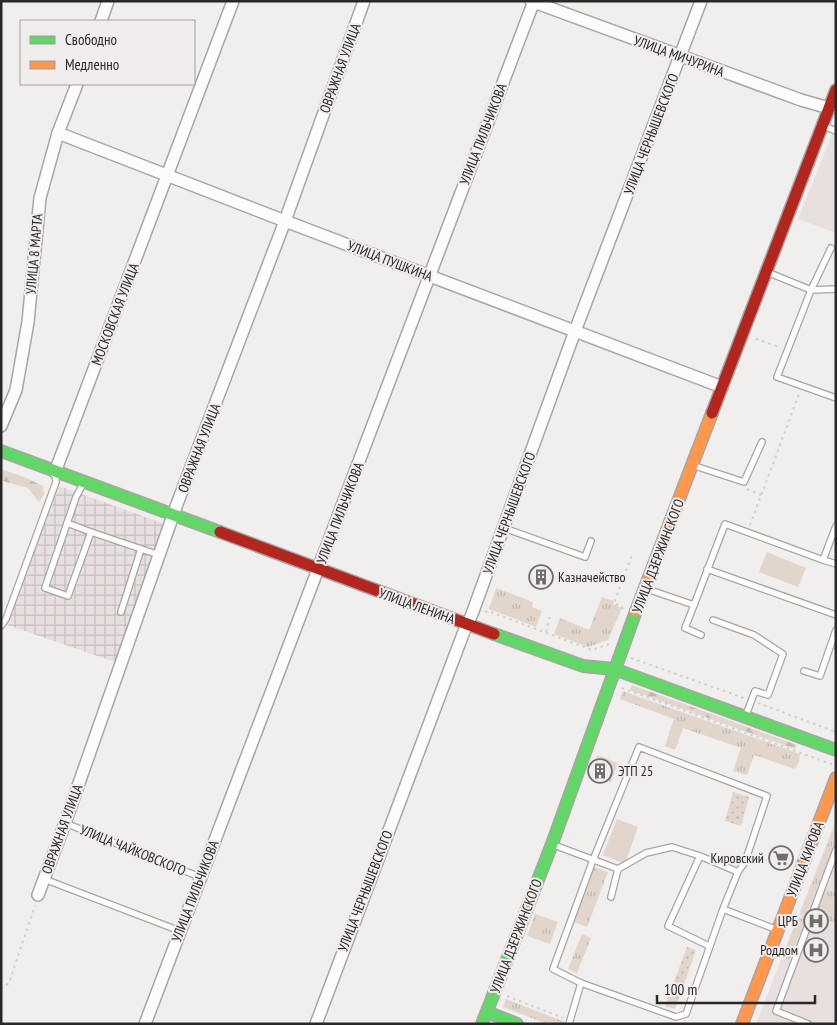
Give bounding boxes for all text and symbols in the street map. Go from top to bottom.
legend [20,20,195,85]
street label: ОВРАЖНАЯ УЛИЦА [315,20,365,115]
text: Свободно [65,30,117,49]
street label: УЛИЦА МИЧУРИНА [631,31,727,81]
text: Медленно [65,55,119,74]
street label: УЛИЦА ЧЕРНЫШЕВСКОГО [620,70,683,197]
street label: УЛИЦА ПИЛЬЧИКОВА [455,80,511,187]
street label: УЛИЦА 8 МАРТА [22,213,47,295]
street label: УЛИЦА ПУШКИНА [345,237,435,286]
street label: МОСКОВСКАЯ УЛИЦА [87,260,143,368]
street label: ОВРАЖНАЯ УЛИЦА [174,401,224,495]
street label: УЛИЦА ЧЕРНЫШЕВСКОГО [479,449,540,576]
street label: УЛИЦА ПИЛЬЧИКОВА [312,459,368,566]
street label: УЛИЦА ДЗЕРЖИНСКОГО [628,496,688,616]
building icon: Казначейство [528,564,554,590]
place label: Казначейство [558,568,626,586]
street label: УЛИЦА ЛЕНИНА [376,584,458,628]
building icon: ЭТП 25 [587,758,613,784]
place label: ЭТП 25 [618,762,653,780]
street label: ОВРАЖНАЯ УЛИЦА [37,781,87,876]
street label: УЛИЦА КИРОВА [782,818,828,899]
street label: УЛИЦА ЧАЙКОВСКОГО [77,821,189,880]
street label: УЛИЦА ЧЕРНЫШЕВСКОГО [334,827,397,954]
street label: УЛИЦА ПИЛЬЧИКОВА [167,837,223,944]
supermarket icon: Кировский [768,845,794,871]
place label: Кировский [710,849,764,867]
street label: УЛИЦА ДЗЕРЖИНСКОГО [486,876,546,996]
hospital icon: ЦРБ [803,908,829,934]
place label: ЦРБ [778,912,798,930]
hospital icon: Роддом [803,937,829,963]
place label: Роддом [760,941,798,959]
scale bar [657,972,814,1004]
text: 100 m [664,980,697,999]

